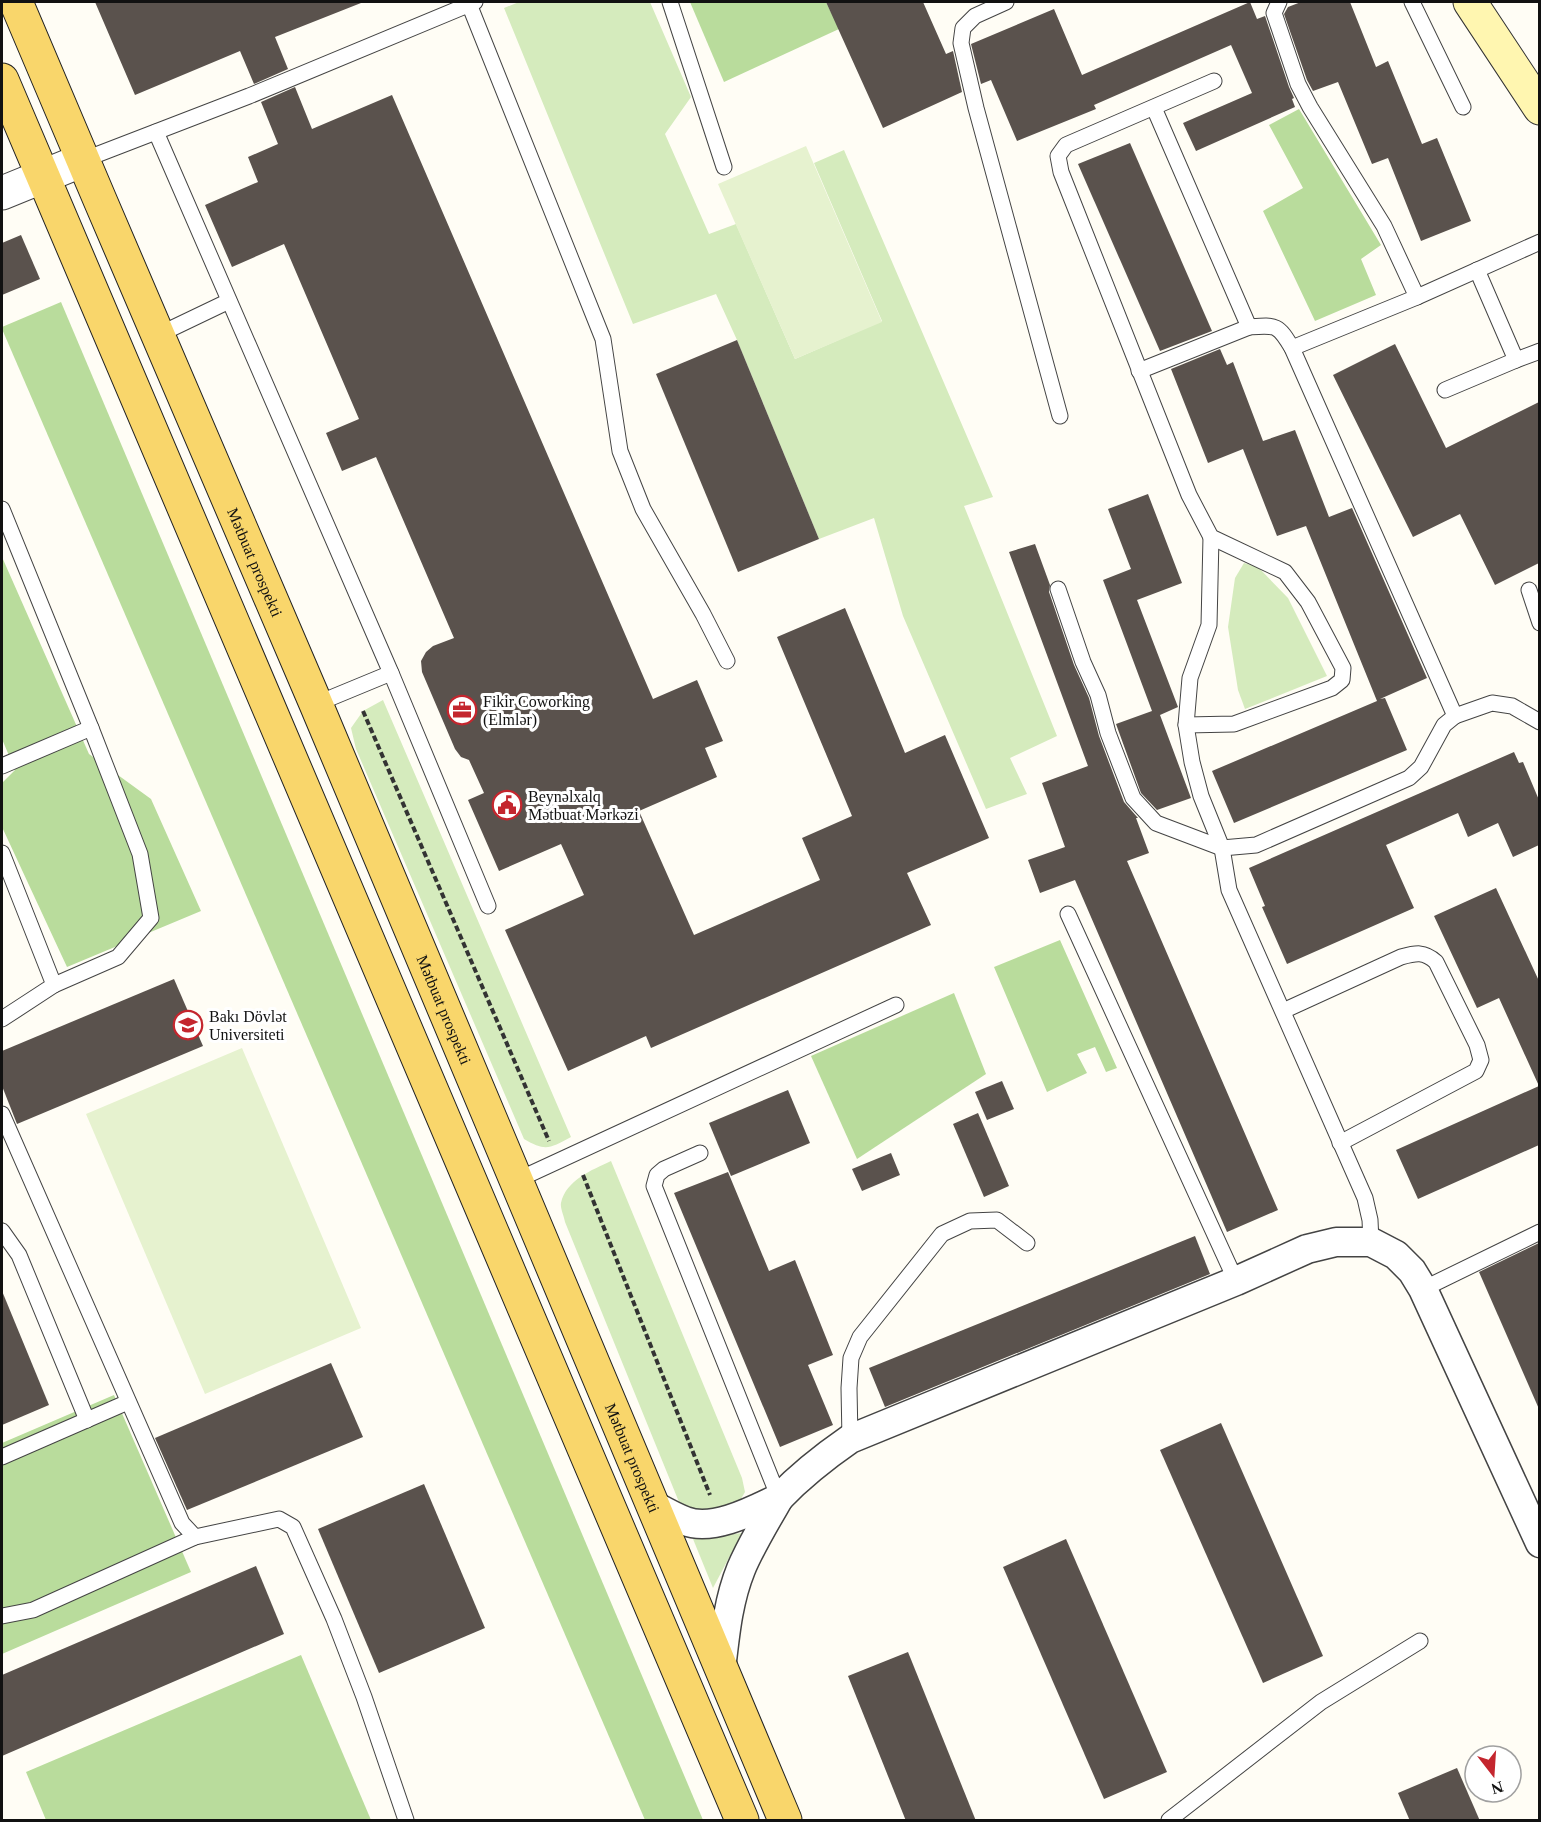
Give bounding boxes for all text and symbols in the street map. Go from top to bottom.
street label: Mətbuat prospekti [224,505,286,620]
place label: Fikir Coworking (Elmlər) [483,693,590,729]
office icon: Fikir Coworking (Elmlər) [446,694,478,726]
place label: Beynəlxalq Mətbuat Mərkəzi [528,788,639,823]
public building icon: Beynəlxalq Mətbuat Mərkəzi [491,789,523,821]
street label: Mətbuat prospekti [414,952,475,1067]
place label: Bakı Dövlət Universiteti [209,1008,287,1043]
school or university icon: Bakı Dövlət Universiteti [172,1009,204,1041]
street label: Mətbuat prospekti [602,1401,663,1515]
north arrow [1463,1744,1523,1804]
text: N [1489,1778,1505,1798]

